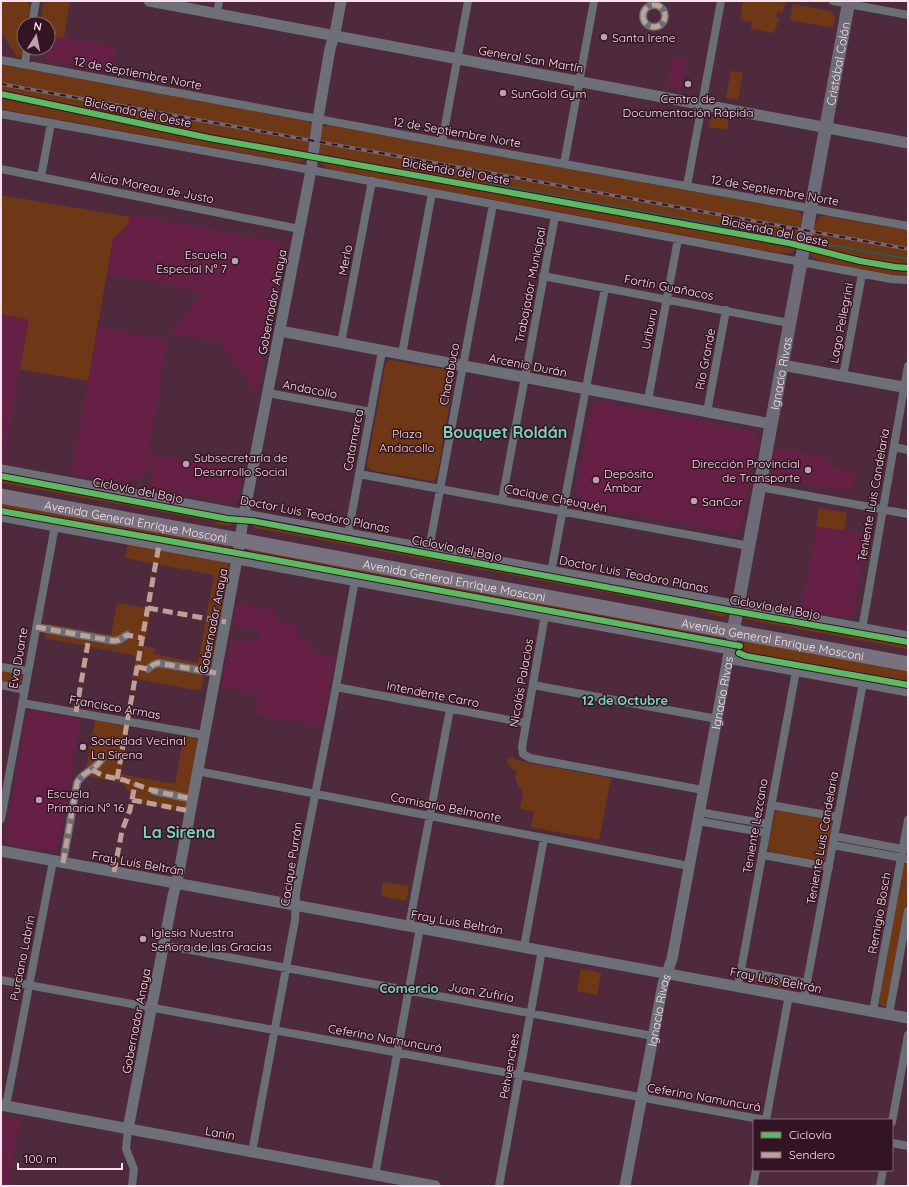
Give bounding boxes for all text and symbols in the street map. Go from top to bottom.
north arrow [16,16,56,56]
text: N [33,19,43,34]
street label: Cristóbal Colón [822,21,853,107]
place label: Santa Irene [612,30,676,45]
marker: Santa Irene [599,32,609,42]
street label: General San Martín [477,42,585,76]
street label: 12 de Septiembre Norte [73,53,203,93]
marker: Centro de Documentación Rápida [683,79,693,89]
place label: SunGold Gym [511,86,586,101]
marker: SunGold Gym [498,88,508,98]
place label: Centro de Documentación Rápida [622,91,754,120]
street label: Bicisenda del Oeste [83,93,193,131]
street label: 12 de Septiembre Norte [392,113,522,151]
street label: Bicisenda del Oeste [401,154,511,188]
street label: Alicia Moreau de Justo [89,168,215,206]
street label: 12 de Septiembre Norte [710,171,840,209]
street label: Bicisenda del Oeste [720,212,830,250]
street label: Trabajador Municipal [511,226,549,344]
street label: Merlo [335,243,355,277]
place label: Escuela Especial N° 7 [156,247,227,276]
street label: Gobernador Anaya [254,248,290,356]
marker: Escuela Especial N° 7 [230,256,240,266]
street label: Fortín Guañacos [623,271,715,303]
street label: Lago Pellegrini [826,282,856,364]
street label: Uriburu [638,307,660,351]
street label: Río Grande [692,327,718,391]
street label: Ignacio Rivas [766,335,795,411]
street label: Chacabuco [436,342,462,406]
street label: Arcenio Durán [488,350,568,380]
street label: Andacollo [281,376,339,402]
street label: Catamarca [340,408,366,472]
district label: Bouquet Roldán [443,422,567,442]
park label: Plaza Andacollo [379,426,435,455]
street label: Teniente Luis Candelaria [854,427,892,563]
place label: Subsecretaría de Desarrollo Social [194,450,288,479]
place label: Dirección Provincial de Transporte [692,456,800,485]
marker: Subsecretaría de Desarrollo Social [181,459,191,469]
marker: Dirección Provincial de Transporte [803,465,813,475]
place label: Depósito Ámbar [604,466,653,495]
street label: Ciclovía del Bajo [92,474,184,506]
marker: Depósito Ámbar [591,475,601,485]
street label: Cacique Cheuquén [503,481,609,515]
street label: Doctor Luis Teodoro Planas [239,492,392,536]
place label: SanCor [702,494,743,509]
marker: SanCor [689,496,699,506]
street label: Avenida General Enrique Mosconi [43,497,228,545]
street label: Ciclovía del Bajo [411,532,503,564]
street label: Doctor Luis Teodoro Planas [558,552,711,596]
street label: Avenida General Enrique Mosconi [362,556,547,604]
street label: Gobernador Anaya [195,567,231,675]
street label: Ciclovía del Bajo [729,592,821,622]
street label: Avenida General Enrique Mosconi [680,615,865,663]
street label: Eva Duarte [5,626,31,690]
street label: Nicolás Palacios [506,637,536,729]
street label: Ignacio Rivas [708,655,736,730]
street label: Intendente Carro [385,678,481,710]
street label: Francisco Armas [68,692,162,723]
district label: 12 de Octubre [582,692,669,708]
place label: Sociedad Vecinal La Sirena [91,733,186,762]
marker: Sociedad Vecinal La Sirena [78,742,88,752]
street label: Teniente Luis Candelaria [803,770,841,906]
street label: Teniente Lezcano [739,777,771,875]
place label: Escuela Primaria Nº 16 [47,786,125,815]
street label: Comisario Belmonte [389,789,503,825]
marker: Escuela Primaria Nº 16 [34,795,44,805]
street label: Cacique Purrán [277,821,305,907]
district label: La Sirena [143,822,215,842]
street label: Fray Luis Beltrán [91,848,185,878]
street label: Remigio Bosch [864,871,894,955]
street label: Fray Luis Beltrán [410,907,504,937]
street label: Purciano Labrín [6,914,38,1002]
place label: Iglesia Nuestra Señora de las Gracias [151,925,272,954]
marker: Iglesia Nuestra Señora de las Gracias [138,934,148,944]
street label: Fray Luis Beltrán [729,964,823,996]
street label: Gobernador Anaya [118,967,154,1075]
street label: Ignacio Rivas [644,971,674,1048]
street label: Juan Zufiría [447,979,515,1005]
district label: Comercio [379,980,439,996]
street label: Ceferino Namuncurá [327,1021,443,1055]
street label: Pehuenches [496,1032,522,1100]
street label: Ceferino Namuncurá [646,1080,762,1114]
legend [753,1119,893,1171]
street label: Lanín [204,1123,236,1143]
text: Ciclovía [789,1127,832,1142]
scale bar [18,1145,122,1171]
text: Sendero [789,1147,835,1162]
text: 100 m [24,1151,57,1166]

